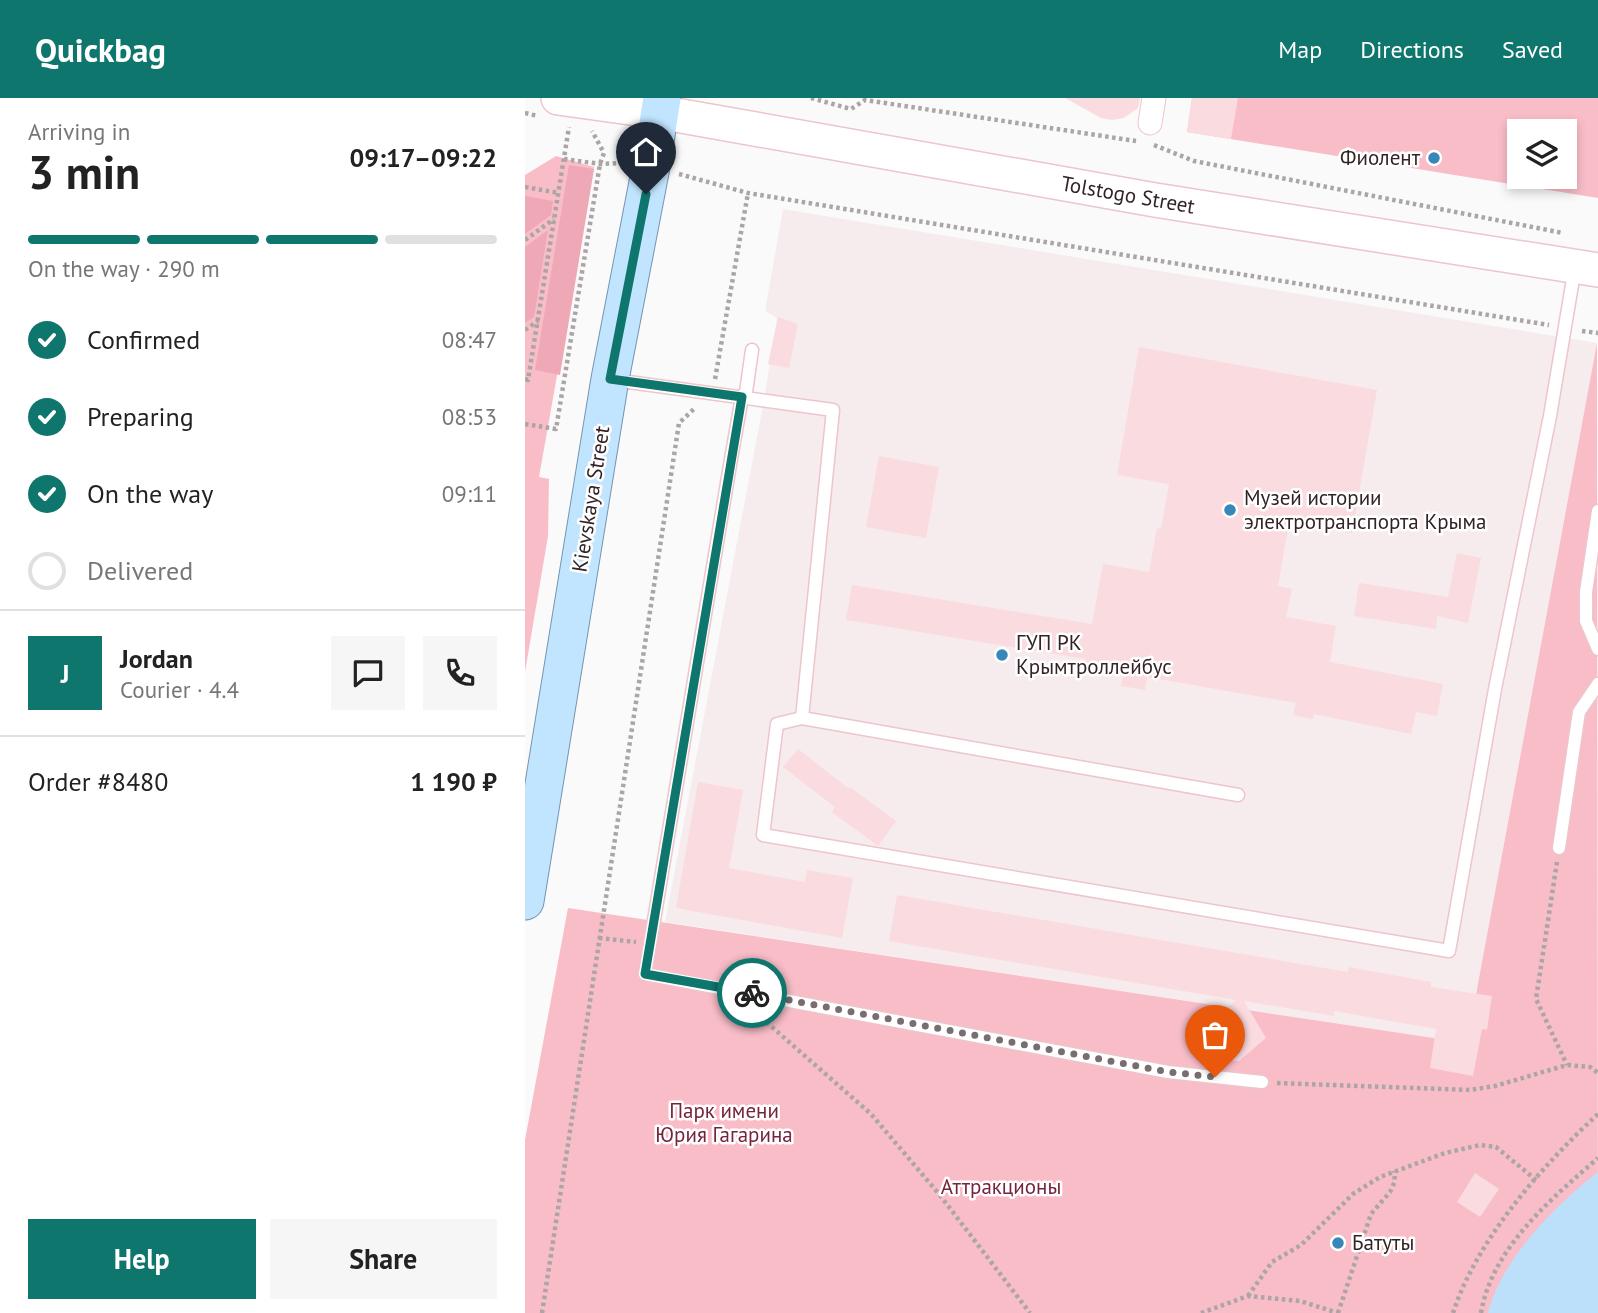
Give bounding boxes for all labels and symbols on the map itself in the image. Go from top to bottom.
pin [616,122,676,194]
place label: Фиолент [1340,144,1421,171]
marker: Фиолент [1426,150,1442,166]
street label: Tolstogo Street [1059,169,1197,220]
street label: Kievskaya Street [566,424,615,574]
place label: Музей истории электротранспорта Крыма [1244,484,1486,535]
marker: Музей истории электротранспорта Крыма [1222,502,1238,518]
place label: ГУП РК Крымтроллейбус [1016,629,1172,680]
marker: ГУП РК Крымтроллейбус [994,647,1010,663]
courier [717,958,787,1028]
pin [1185,1005,1245,1077]
park label: Парк имени Юрия Гагарина [655,1097,793,1148]
park label: Аттракционы [941,1173,1061,1200]
place label: Батуты [1352,1229,1414,1256]
marker: Батуты [1330,1235,1346,1251]

